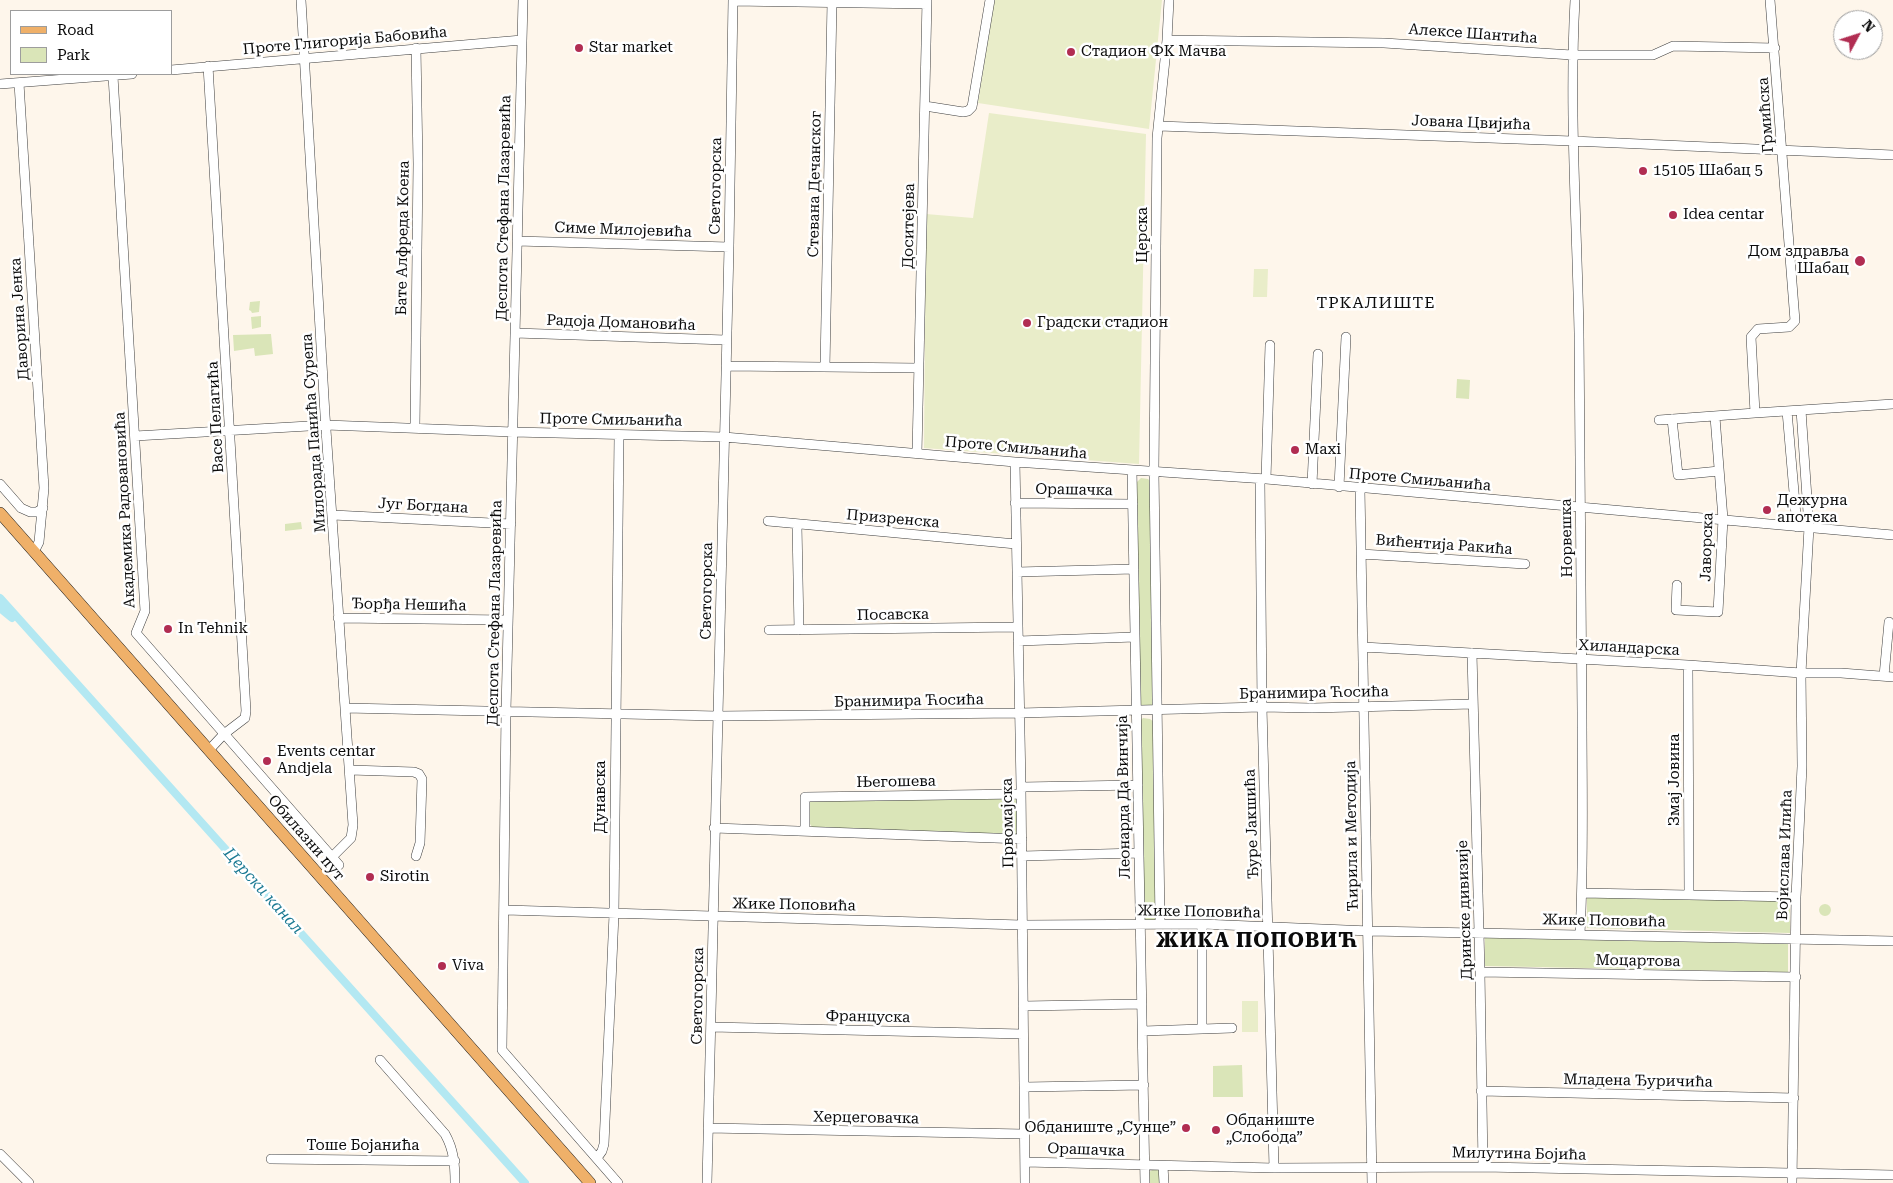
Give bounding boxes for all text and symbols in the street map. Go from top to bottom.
legend [10,10,172,75]
north arrow [1833,10,1883,60]
text: N [1859,17,1878,35]
text: Road [57,21,94,39]
street label: Алексе Шантића [1408,21,1538,47]
street label: Проте Глигорија Бабовића [242,23,448,59]
place label: Star market [589,39,673,57]
marker: Star market [573,42,585,54]
place label: Стадион ФК Мачва [1081,43,1226,61]
text: Park [57,46,90,64]
marker: Стадион ФК Мачва [1065,46,1077,58]
street label: Грмићска [1754,76,1778,154]
street label: Деспота Стефана Лазаревића [493,95,515,321]
street label: Стевана Дечанског [805,110,825,258]
street label: Јована Цвијића [1411,112,1531,134]
street label: Светогорска [706,137,726,235]
street label: Бате Алфреда Коена [393,160,413,316]
place label: 15105 Шабац 5 [1653,162,1763,180]
marker: 15105 Шабац 5 [1637,165,1649,177]
street label: Доситејева [899,183,919,269]
place label: Idea centar [1683,206,1764,224]
street label: Церска [1134,207,1152,263]
marker: Idea centar [1667,209,1679,221]
street label: Симе Милојевића [554,219,692,241]
place label: Дом здравља Шабац [1748,243,1849,278]
marker: Дом здравља Шабац [1853,254,1867,268]
street label: Даворина Јенка [7,257,33,381]
district label: ТРКАЛИШТЕ [1315,293,1437,313]
street label: Радоја Домановића [546,311,696,335]
place label: Градски стадион [1037,314,1168,332]
marker: Градски стадион [1021,317,1033,329]
street label: Милорада Панића Сурепа [298,333,330,533]
street label: Васе Пелагића [204,361,228,473]
street label: Проте Смиљанића [540,410,682,430]
street label: Академика Радовановића [111,411,139,609]
street label: Проте Смиљанића [944,433,1088,463]
place label: Maxi [1305,441,1341,459]
marker: Maxi [1289,444,1301,456]
street label: Проте Смиљанића [1348,465,1492,495]
street label: Орашачка [1035,480,1113,500]
place label: Дежурна апотека [1777,492,1847,527]
street label: Југ Богдана [378,495,468,517]
street label: Норвешка [1557,498,1577,578]
street label: Деспота Стефана Лазаревића [484,500,506,726]
marker: Дежурна апотека [1761,504,1773,516]
street label: Призренска [846,506,940,532]
street label: Јаворска [1697,512,1717,582]
street label: Вићентија Ракића [1375,531,1513,559]
street label: Светогорска [697,542,717,640]
street label: Ђорђа Нешића [351,595,467,615]
street label: Посавска [857,605,929,625]
place label: In Tehnik [178,620,248,638]
marker: In Tehnik [162,623,174,635]
street label: Хиландарска [1578,636,1680,660]
street label: Бранимира Ћосића [1239,683,1389,703]
street label: Бранимира Ћосића [834,691,984,711]
street label: Леонарда Да Винчија [1114,715,1134,879]
street label: Змај Јовина [1666,734,1684,826]
place label: Events centar Andjela [277,743,375,778]
marker: Events centar Andjela [261,755,273,767]
street label: Дунавска [592,761,610,833]
street label: Ћирила и Методија [1342,761,1362,911]
street label: Ђуре Јакшића [1241,769,1263,879]
street label: Његошева [856,772,936,792]
street label: Првомајска [998,778,1018,868]
street label: Војислава Илића [1774,789,1796,921]
street label: Обилазни пут [264,792,348,884]
street label: Дринске дивизије [1454,840,1476,980]
water label: Церски канал [219,844,307,938]
place label: Sirotin [380,868,429,886]
marker: Sirotin [364,871,376,883]
street label: Жике Поповића [732,895,856,915]
street label: Жике Поповића [1137,902,1261,922]
street label: Жике Поповића [1542,911,1666,931]
district label: ЖИКА ПОПОВИЋ [1155,929,1359,953]
street label: Светогорска [688,947,708,1045]
street label: Моцартова [1595,951,1681,971]
place label: Viva [452,957,484,975]
marker: Viva [436,960,448,972]
street label: Француска [826,1007,910,1027]
street label: Младена Ђуричића [1563,1071,1713,1091]
street label: Херцеговачка [813,1108,919,1128]
place label: Обданиште „Слобода” [1226,1112,1315,1147]
place label: Обданиште „Сунце” [1024,1119,1176,1137]
marker: Обданиште „Сунце” [1180,1122,1192,1134]
marker: Обданиште „Слобода” [1210,1124,1222,1136]
street label: Тоше Бојанића [307,1137,419,1155]
street label: Орашачка [1047,1140,1125,1160]
street label: Милутина Бојића [1452,1144,1586,1164]

